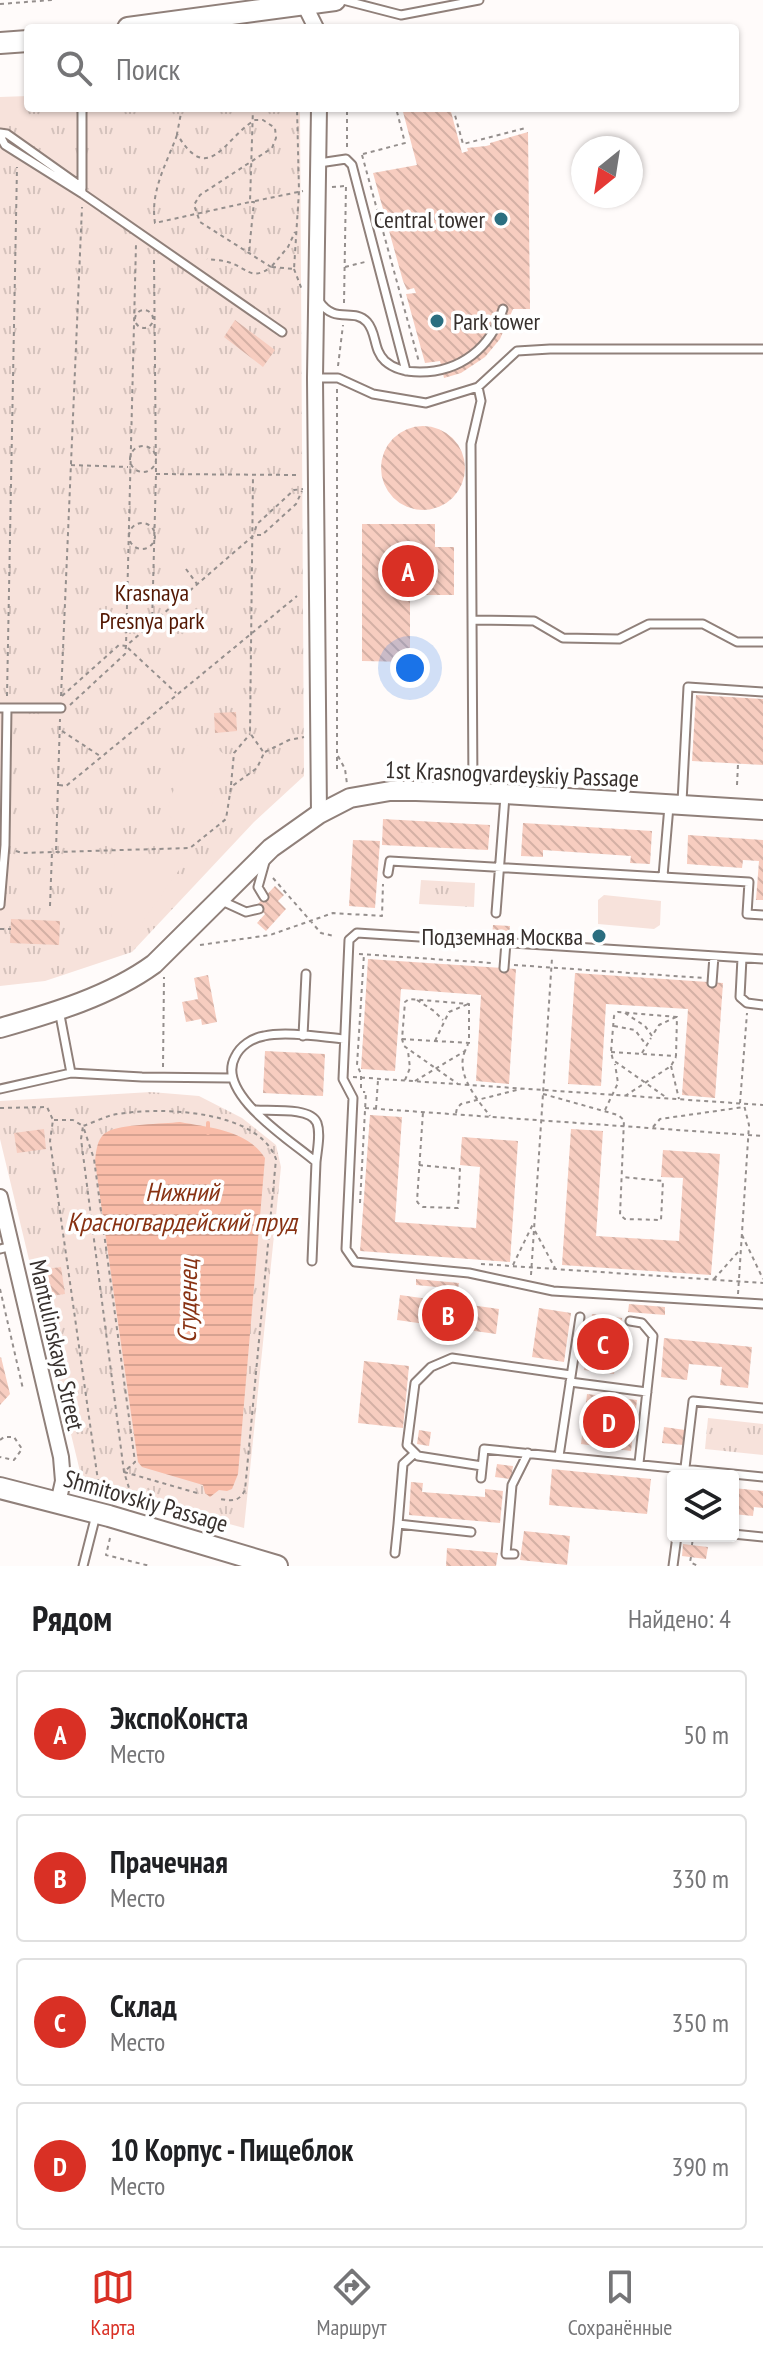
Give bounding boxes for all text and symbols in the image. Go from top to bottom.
search box [24,24,739,112]
icon: search [52,46,96,90]
text: Поиск [116,49,180,88]
north arrow [571,136,643,208]
place label: Central tower [374,204,485,235]
marker: Central tower [492,210,510,228]
place label: Park tower [453,306,541,337]
marker: Park tower [428,312,446,330]
pin: A [382,541,434,601]
park label: Krasnaya Presnya park [100,577,205,636]
your location [390,648,430,688]
street label: 1st Krasnogvardeyskiy Passage [385,754,639,794]
place label: Подземная Москва [421,921,583,952]
marker: Подземная Москва [590,927,608,945]
water label: Нижний Красногвардейский пруд [67,1175,299,1238]
street label: Mantulinskaya Street [22,1257,92,1434]
water label: Студенец [170,1257,204,1343]
pin: B [422,1285,474,1345]
pin: C [577,1314,629,1374]
pin: D [583,1392,635,1452]
street label: Shmitovskiy Passage [60,1463,232,1539]
map controls [667,1470,739,1542]
button: layers [667,1470,739,1542]
text: Рядом [32,1596,112,1640]
text: Найдено: 4 [628,1602,731,1635]
text: ЭкспоКонста [110,1698,248,1737]
text: A [53,1718,67,1751]
text: 50 m [683,1718,729,1751]
text: Место [110,1737,165,1770]
text: Прачечная [110,1842,228,1881]
text: B [54,1862,66,1895]
text: 330 m [671,1862,729,1895]
text: Место [110,1881,165,1914]
text: Склад [110,1986,177,2025]
text: C [54,2006,66,2039]
text: 350 m [671,2006,729,2039]
text: Место [110,2025,165,2058]
text: 10 Корпус - Пищеблок [110,2130,353,2169]
text: D [53,2150,67,2183]
text: 390 m [671,2150,729,2183]
text: Место [110,2169,165,2202]
tab: Карта [91,2265,135,2341]
tab: Маршрут [316,2265,387,2341]
tab: Сохранённые [568,2265,672,2341]

